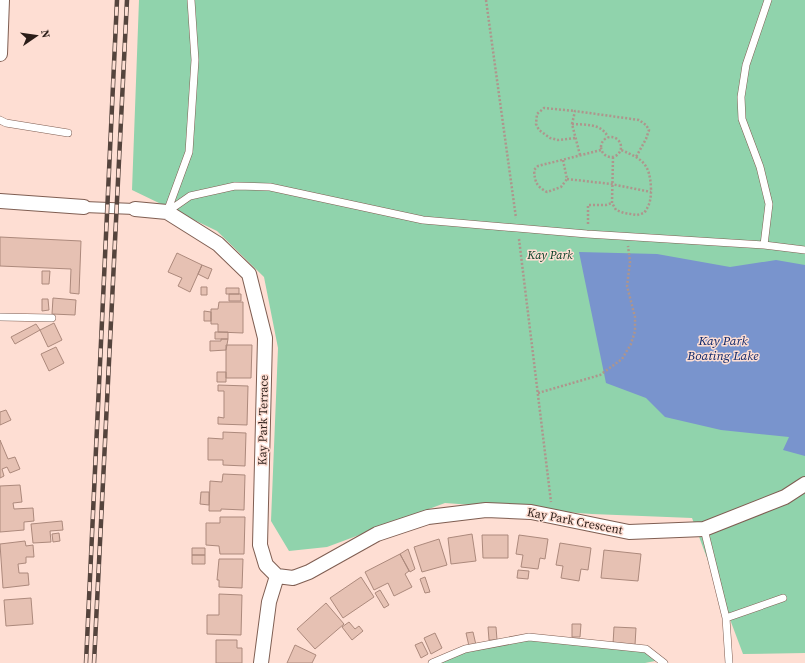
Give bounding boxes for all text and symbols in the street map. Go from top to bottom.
north arrow [16,16,56,56]
text: N [37,28,53,39]
park label: Kay Park [526,247,573,263]
water label: Kay Park Boating Lake [686,332,759,364]
street label: Kay Park Terrace [254,375,272,465]
street label: Kay Park Crescent [526,504,624,538]

